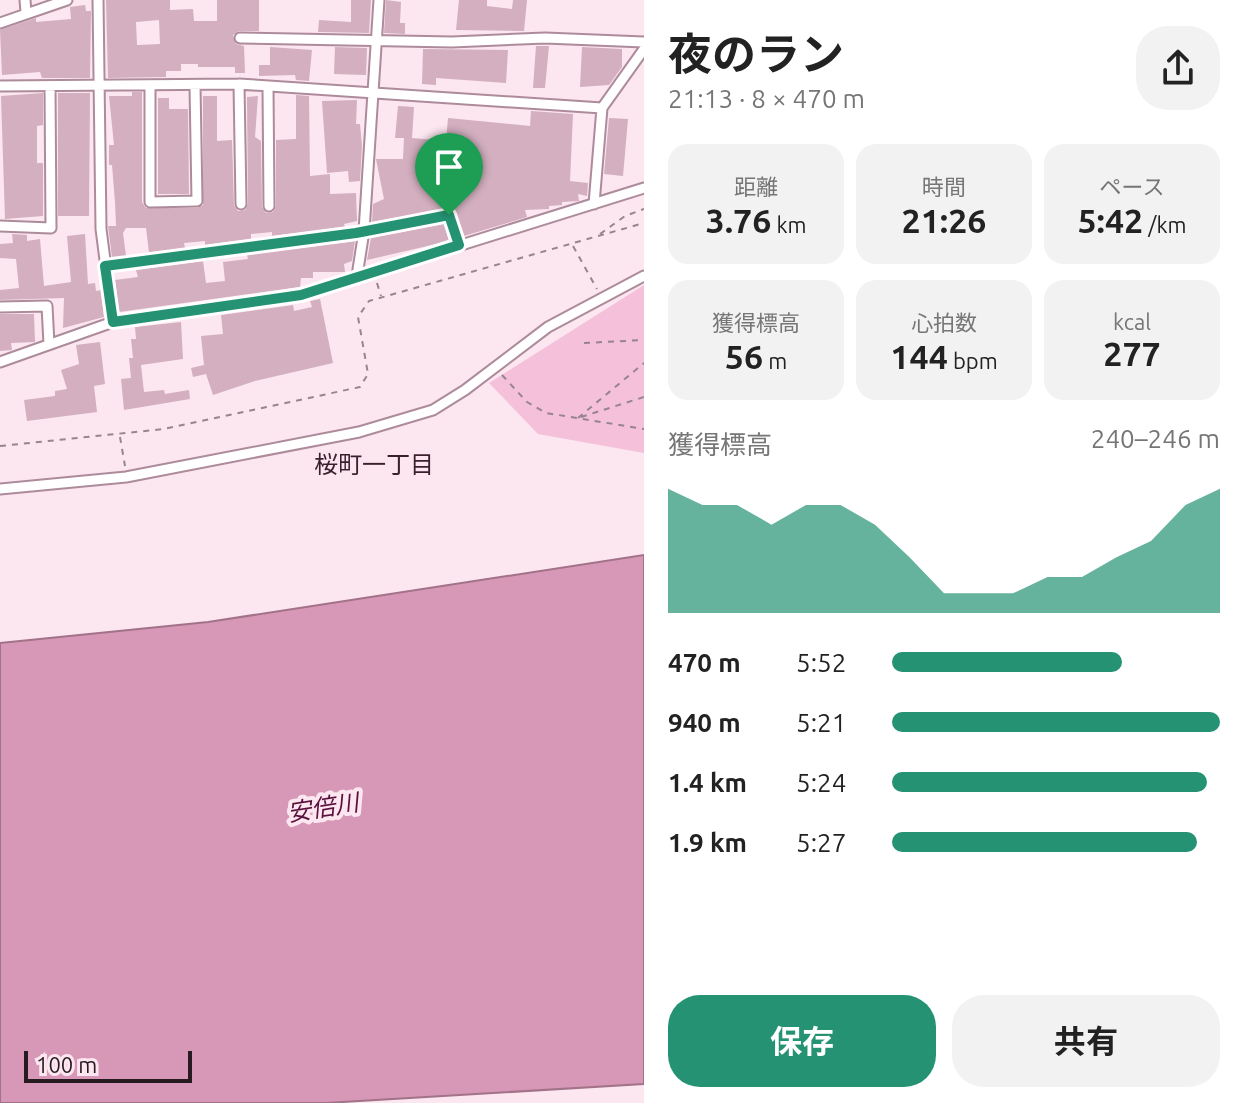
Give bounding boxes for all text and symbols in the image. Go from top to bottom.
button: share [1136,26,1220,110]
text: 夜のラン [668,29,844,78]
text: 21:13 · 8 × 470 m [668,84,865,113]
pin [415,133,483,215]
icon: arrive [427,145,471,189]
text: 距離 [734,174,778,199]
text: 時間 [922,174,966,199]
text: ペース [1100,174,1164,199]
text: 3.76 [705,201,771,239]
text: 21:26 [901,201,987,239]
text: 5:42 [1077,201,1143,239]
text: km [771,212,807,237]
text: /km [1143,212,1187,237]
text: kcal [1113,309,1151,334]
text: 獲得標高 [712,310,800,335]
text: 心拍数 [911,310,977,335]
text: 277 [1103,334,1161,372]
text: 56 [725,337,763,375]
text: 144 [890,337,948,375]
text: m [763,348,787,373]
text: bpm [948,348,998,373]
text: 240–246 m [1091,424,1220,453]
text: 獲得標高 [668,430,772,459]
district label: 桜町一丁目 [314,451,434,478]
text: 470 m [668,648,741,677]
text: 5:52 [796,648,846,677]
text: 940 m [668,708,741,737]
text: 5:21 [796,708,846,737]
text: 1.4 km [668,768,747,797]
text: 5:24 [796,768,846,797]
water label: 安倍川 [285,788,364,826]
text: 1.9 km [668,828,747,857]
text: 5:27 [796,828,846,857]
button: 保存 [668,995,936,1087]
button: 共有 [952,995,1220,1087]
scale bar [24,1047,192,1083]
text: 100 m [36,1052,97,1077]

